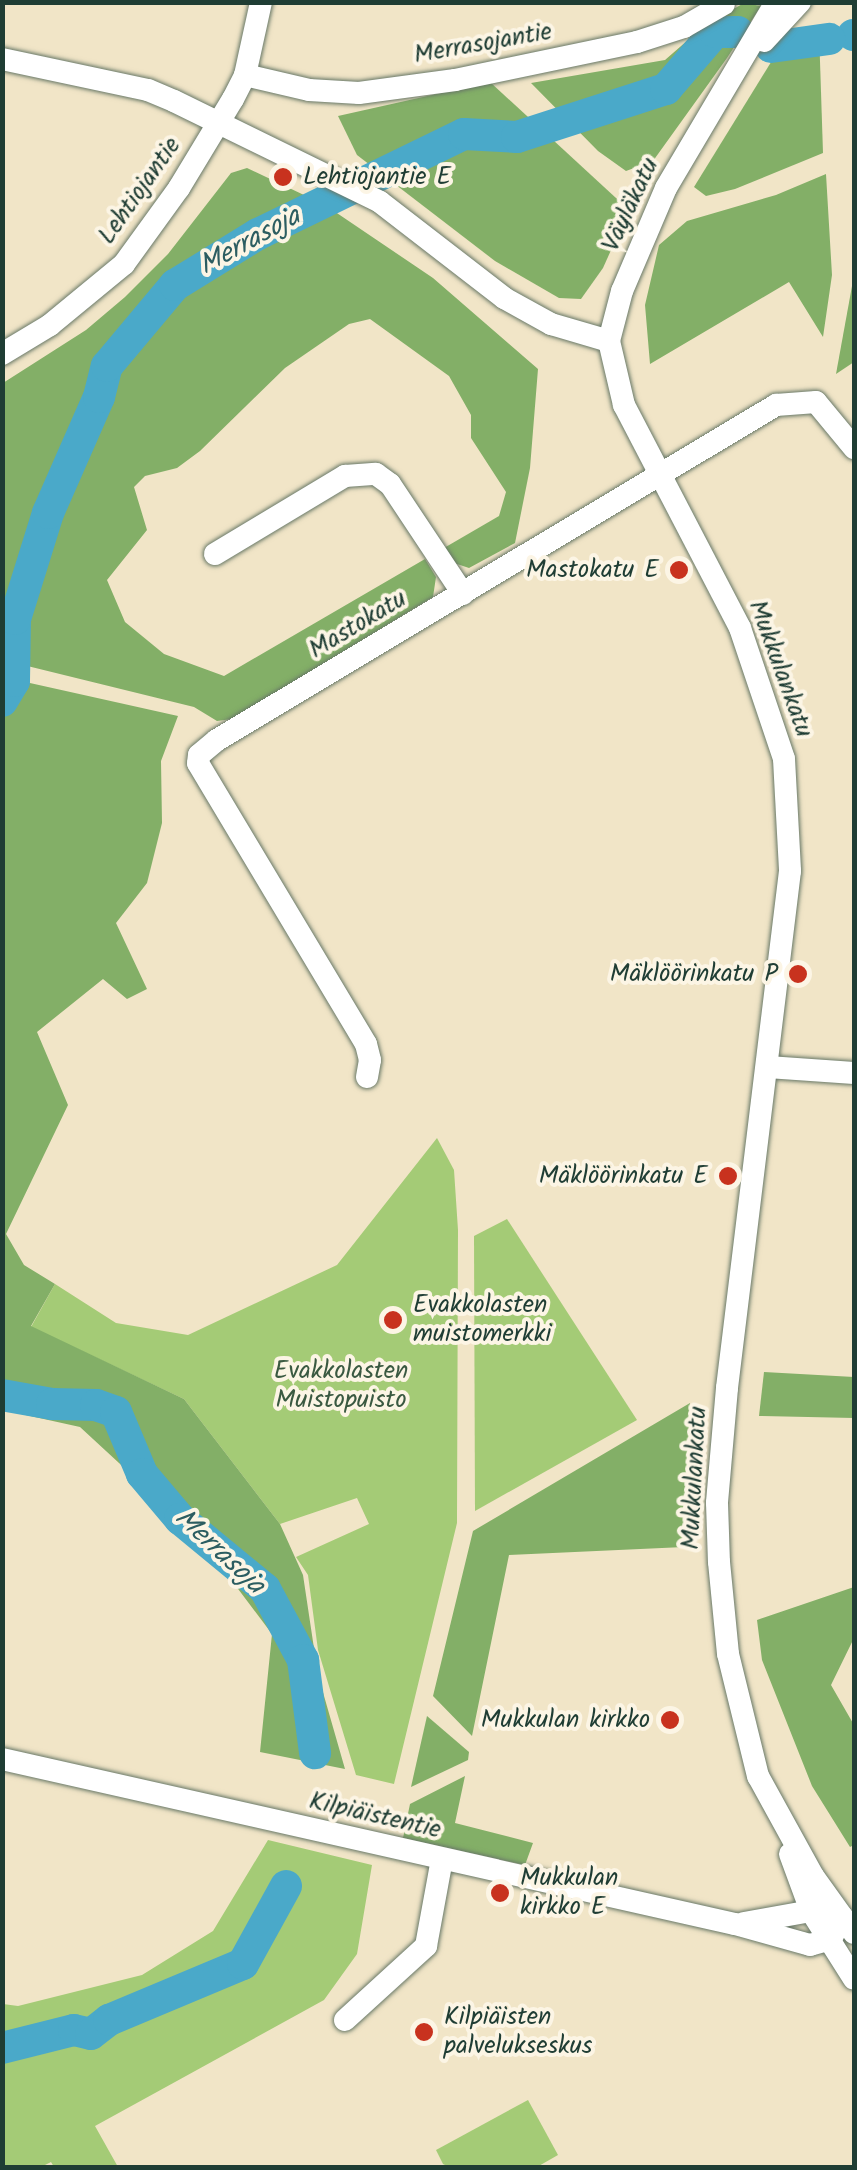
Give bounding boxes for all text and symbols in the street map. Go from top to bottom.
street label: Merrasojantie [412,17,554,71]
street label: Lehtiojantie [92,132,188,250]
street label: Väyläkatu [596,153,666,257]
place label: Lehtiojantie E [303,162,451,192]
marker: Lehtiojantie E [272,166,294,188]
water label: Merrasoja [193,200,307,284]
place label: Mastokatu E [526,555,659,585]
marker: Mastokatu E [668,559,690,581]
street label: Mastokatu [304,584,412,666]
street label: Mukkulankatu [741,596,819,742]
place label: Mäklöörinkatu P [610,959,778,989]
marker: Mäklöörinkatu P [787,963,809,985]
place label: Mäklöörinkatu E [539,1161,708,1191]
marker: Mäklöörinkatu E [717,1165,739,1187]
place label: Evakkolasten muistomerkki [413,1291,551,1350]
marker: Evakkolasten muistomerkki [382,1309,404,1331]
park label: Evakkolasten Muistopuisto [274,1357,408,1416]
street label: Mukkulankatu [676,1406,714,1550]
water label: Merrasoja [167,1502,271,1602]
place label: Mukkulan kirkko [481,1705,650,1735]
marker: Mukkulan kirkko [659,1709,681,1731]
street label: Kilpiäistentie [306,1786,444,1846]
place label: Mukkulan kirkko E [520,1864,618,1923]
marker: Mukkulan kirkko E [489,1882,511,1904]
place label: Kilpiäisten palvelukseskus [444,2003,592,2062]
marker: Kilpiäisten palvelukseskus [413,2021,435,2043]

